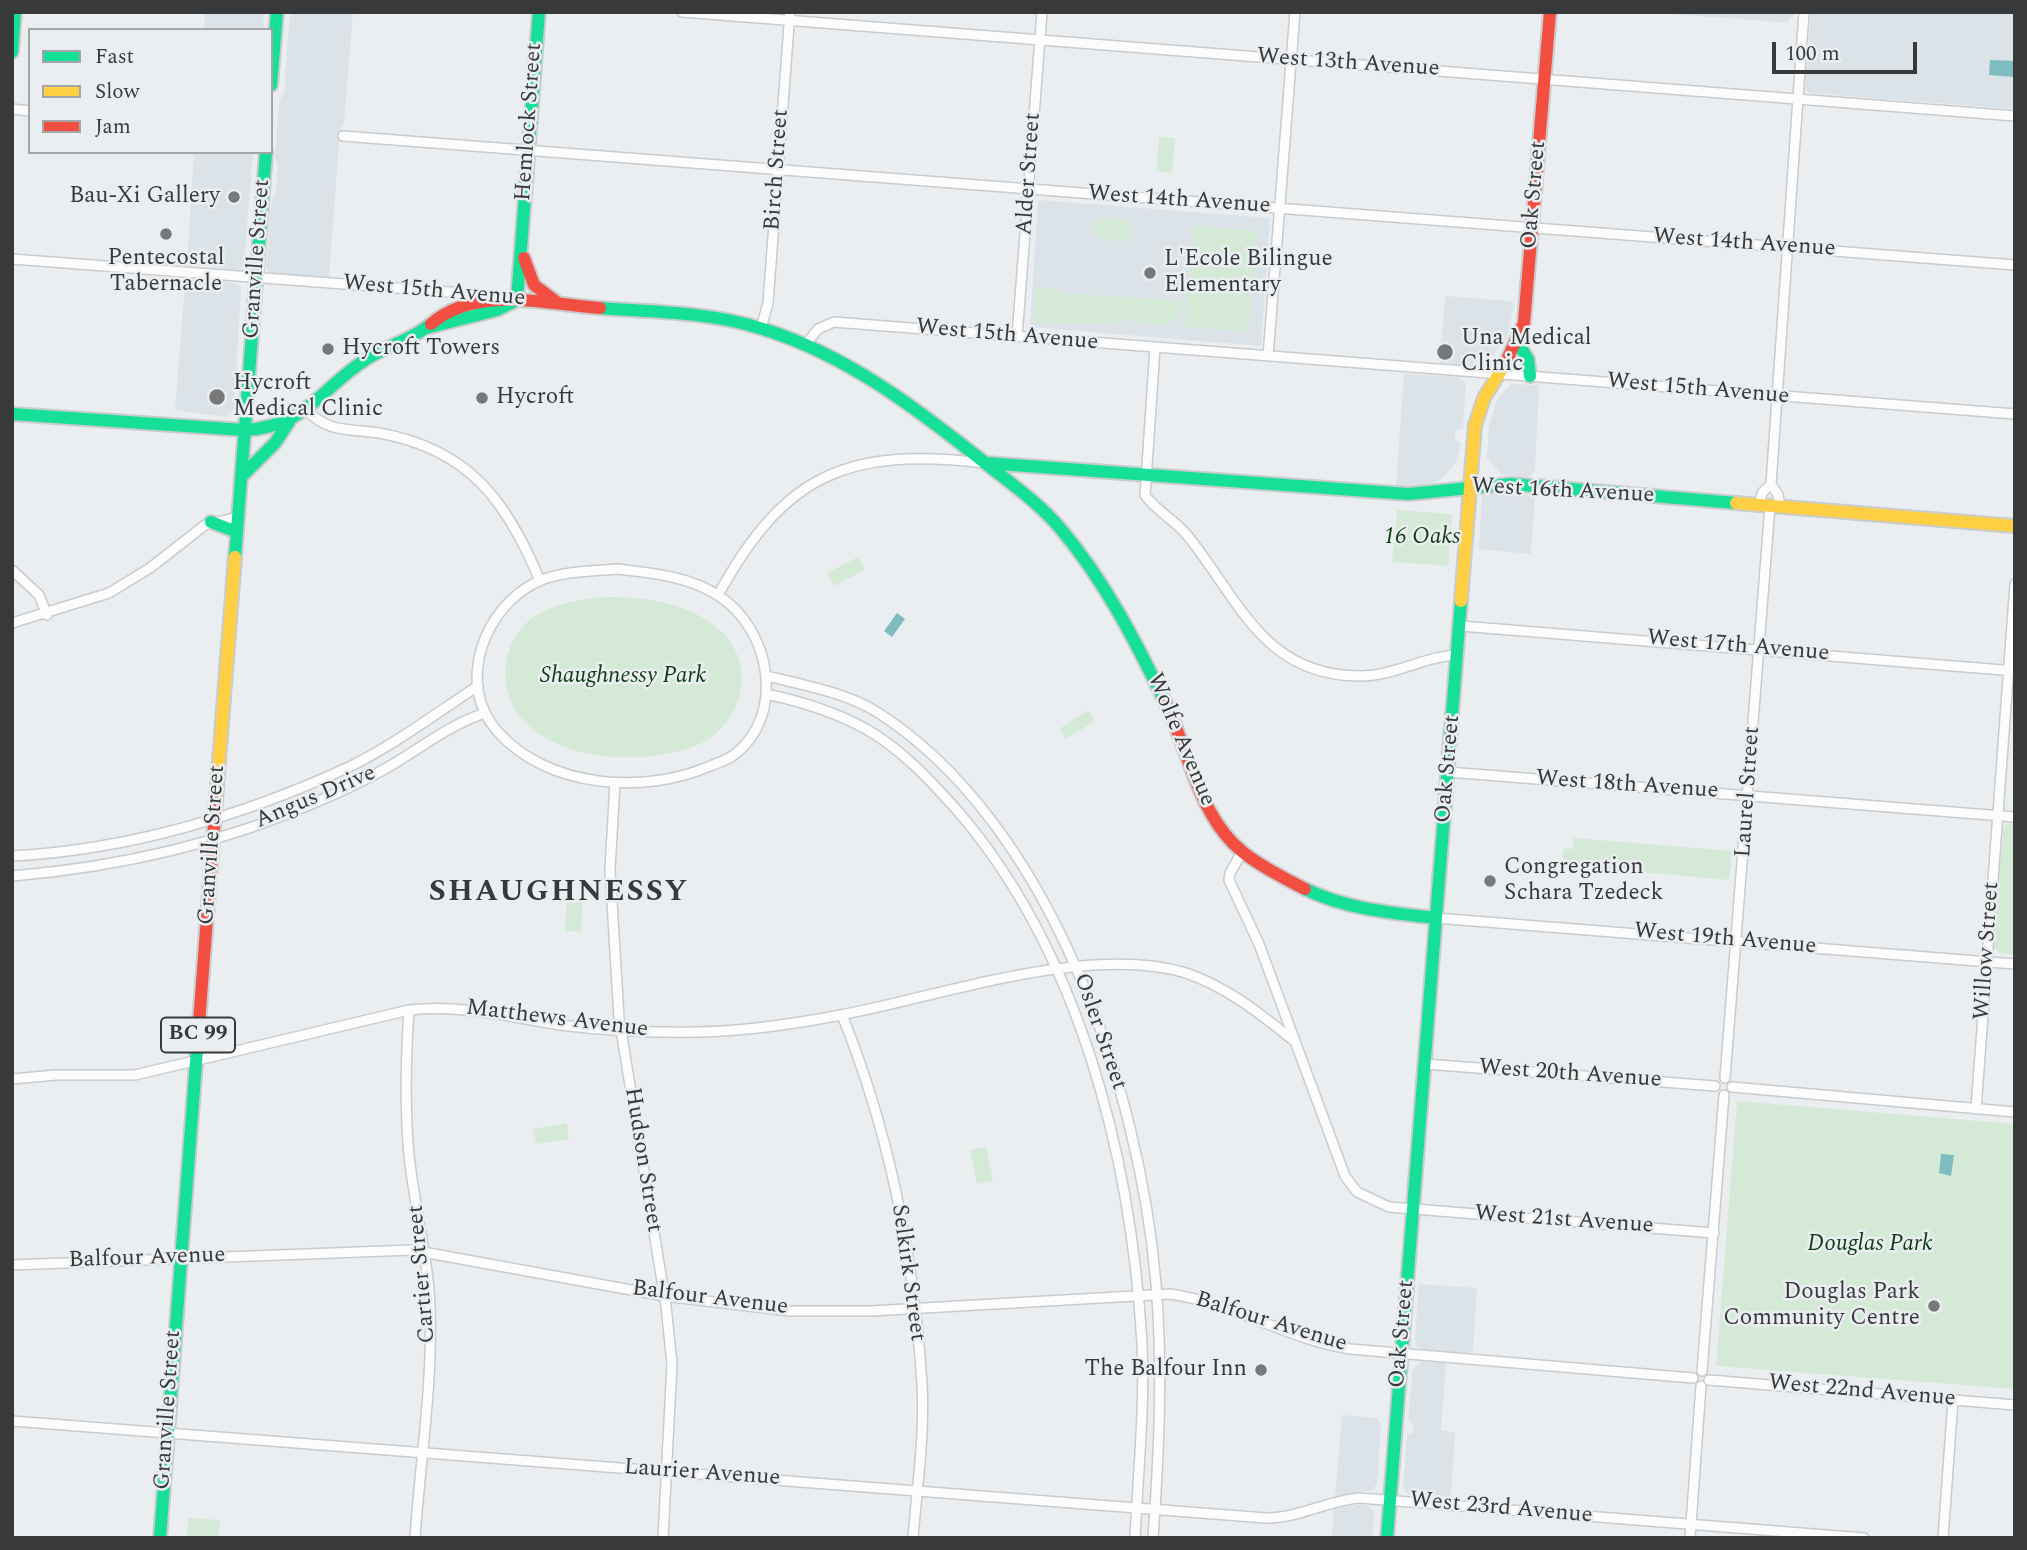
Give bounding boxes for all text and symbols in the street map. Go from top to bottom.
legend [28,28,273,154]
scale bar [1775,28,1920,72]
text: 100 m [1785,38,1840,70]
text: Fast [95,41,134,73]
street label: Hemlock Street [511,42,549,202]
street label: West 13th Avenue [1256,44,1440,84]
text: Slow [95,76,139,108]
street label: Birch Street [760,108,796,232]
text: Jam [95,111,131,143]
street label: Alder Street [1012,112,1048,236]
street label: Oak Street [1517,140,1553,250]
street label: Granville Street [239,178,277,340]
street label: West 14th Avenue [1087,181,1271,221]
place label: Bau-Xi Gallery [69,183,220,211]
marker: Bau-Xi Gallery [226,189,242,205]
street label: West 14th Avenue [1652,224,1836,264]
marker: Pentecostal Tabernacle [158,226,174,242]
place label: Pentecostal Tabernacle [107,245,225,299]
place label: L'Ecole Bilingue Elementary [1164,246,1333,300]
marker: L'Ecole Bilingue Elementary [1142,265,1158,281]
street label: West 15th Avenue [342,270,526,314]
street label: West 15th Avenue [915,314,1099,358]
place label: Una Medical Clinic [1461,325,1592,379]
place label: Hycroft Towers [342,335,500,363]
marker: Hycroft Towers [320,341,336,357]
marker: Una Medical Clinic [1435,342,1455,362]
street label: West 15th Avenue [1606,368,1790,412]
place label: Hycroft Medical Clinic [233,370,383,424]
place label: Hycroft [496,384,574,412]
marker: Hycroft Medical Clinic [207,387,227,407]
marker: Hycroft [474,390,490,406]
street label: West 16th Avenue [1471,473,1655,511]
park label: 16 Oaks [1384,524,1460,552]
street label: West 17th Avenue [1646,625,1830,669]
park label: Shaughnessy Park [540,663,706,691]
street label: Wolfe Avenue [1140,669,1220,811]
street label: Oak Street [1431,714,1467,824]
street label: Laurel Street [1731,725,1767,859]
street label: Angus Drive [252,760,380,836]
street label: Granville Street [194,764,232,926]
street label: West 18th Avenue [1535,766,1719,806]
place label: Congregation Schara Tzedeck [1504,854,1663,908]
marker: Congregation Schara Tzedeck [1482,873,1498,889]
district label: SHAUGHNESSY [430,876,688,912]
street label: Willow Street [1969,881,2007,1021]
street label: West 19th Avenue [1633,918,1817,962]
street label: Osler Street [1066,970,1132,1094]
street label: Matthews Avenue [464,995,650,1045]
road number: BC 99 [161,1018,235,1052]
street label: West 20th Avenue [1478,1055,1662,1095]
street label: Hudson Street [617,1086,667,1234]
street label: West 21st Avenue [1474,1201,1654,1241]
street label: Selkirk Street [884,1203,930,1343]
street label: Cartier Street [403,1204,443,1344]
park label: Douglas Park [1807,1231,1933,1259]
street label: Balfour Avenue [68,1242,226,1276]
street label: Balfour Avenue [630,1276,790,1322]
street label: Oak Street [1385,1279,1421,1389]
place label: Douglas Park Community Centre [1723,1279,1920,1333]
street label: Balfour Avenue [1192,1287,1350,1359]
marker: Douglas Park Community Centre [1926,1298,1942,1314]
street label: Granville Street [150,1329,188,1491]
place label: The Balfour Inn [1084,1356,1247,1384]
marker: The Balfour Inn [1253,1362,1269,1378]
street label: West 22nd Avenue [1767,1370,1957,1414]
street label: Laurier Avenue [623,1455,781,1493]
street label: West 23rd Avenue [1408,1487,1594,1531]

